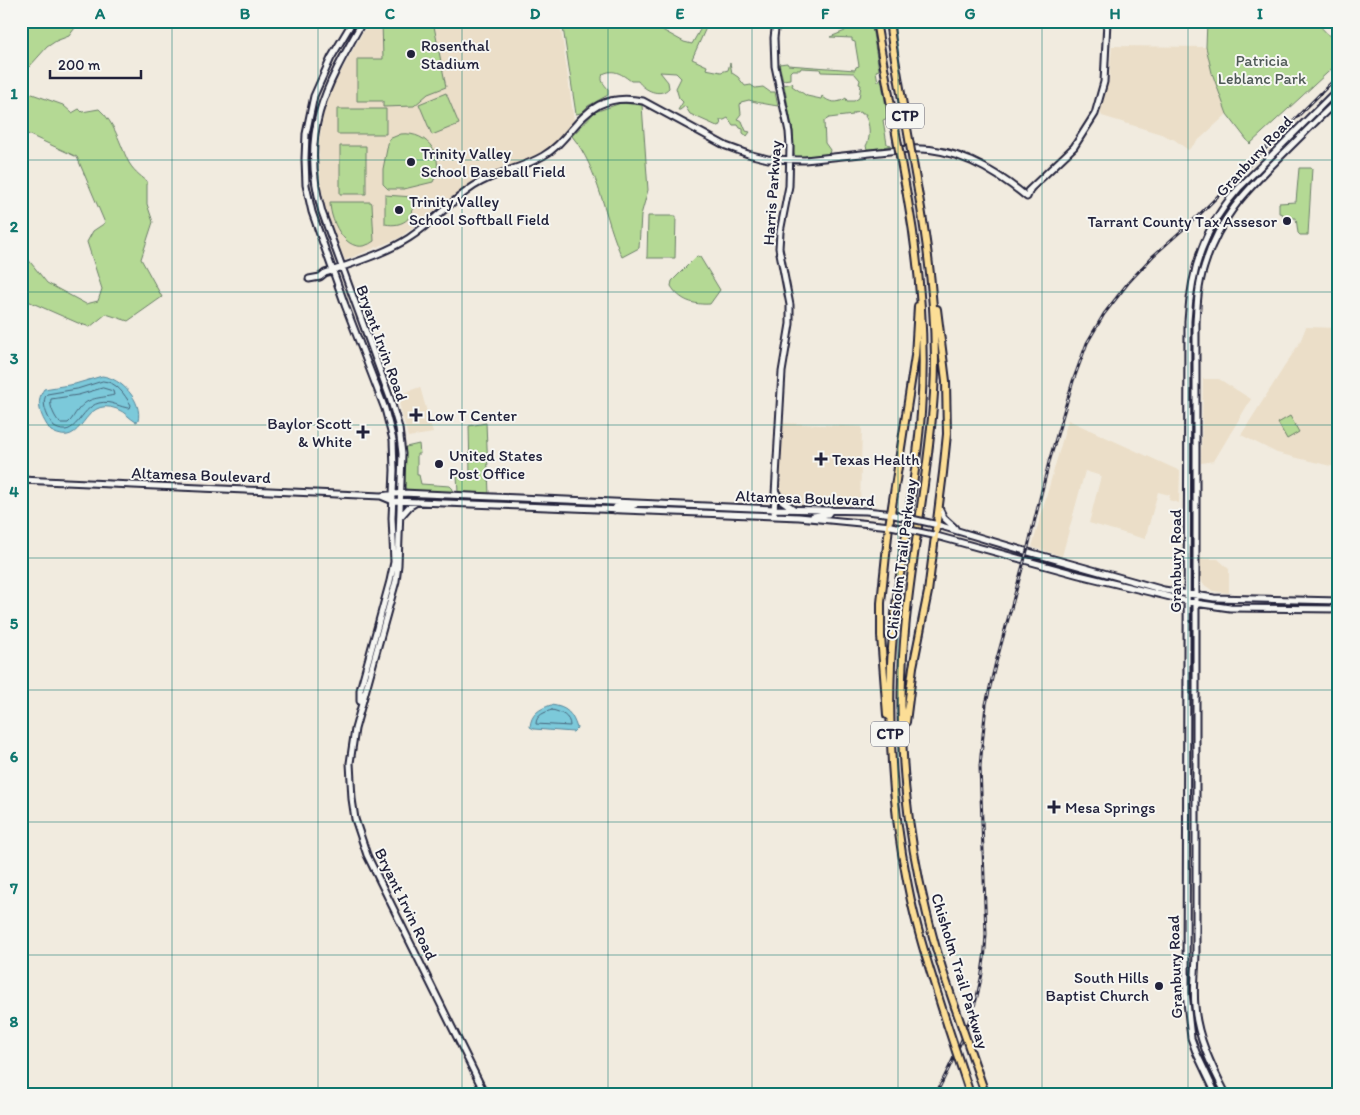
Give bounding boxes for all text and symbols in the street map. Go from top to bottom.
text: A [94,4,106,23]
text: B [240,4,251,23]
text: C [385,4,396,23]
text: D [530,4,541,23]
text: E [676,4,685,23]
text: F [821,4,830,23]
text: G [964,4,976,23]
text: H [1109,4,1121,23]
text: I [1257,4,1263,23]
place label: Rosenthal Stadium [421,36,490,73]
scale bar [50,48,141,80]
marker: Rosenthal Stadium [405,48,417,60]
park label: Patricia Leblanc Park [1218,51,1307,88]
text: 200 m [58,56,101,74]
text: 1 [10,84,18,103]
road number: CTP [886,104,924,128]
street label: Granbury Road [1212,111,1296,200]
street label: Harris Parkway [759,139,785,246]
place label: Trinity Valley School Baseball Field [421,144,566,181]
marker: Trinity Valley School Baseball Field [405,156,417,168]
place label: Trinity Valley School Softball Field [409,192,550,229]
marker: Trinity Valley School Softball Field [393,204,405,216]
place label: Tarrant County Tax Assesor [1087,212,1278,231]
marker: Tarrant County Tax Assesor [1281,215,1293,227]
text: 2 [10,217,19,236]
street label: Bryant Irvin Road [352,282,412,404]
text: 3 [10,349,19,368]
place label: Low T Center [427,406,517,425]
marker: Low T Center [409,408,423,422]
place label: Baylor Scott & White [267,414,352,451]
marker: Baylor Scott & White [356,425,370,439]
place label: United States Post Office [449,446,543,483]
place label: Texas Health [832,450,919,469]
marker: Texas Health [814,452,828,466]
marker: United States Post Office [433,458,445,470]
street label: Altamesa Boulevard [131,463,271,487]
street label: Chisholm Trail Parkway [882,477,920,640]
text: 4 [9,482,19,501]
street label: Altamesa Boulevard [735,486,875,510]
street label: Granbury Road [1166,509,1185,613]
text: 5 [10,614,19,633]
road number: CTP [871,722,909,746]
text: 6 [10,747,19,766]
place label: Mesa Springs [1065,798,1155,817]
marker: Mesa Springs [1047,800,1061,814]
street label: Bryant Irvin Road [371,845,441,963]
text: 7 [9,879,18,898]
street label: Chisholm Trail Parkway [927,891,993,1052]
street label: Granbury Road [1164,915,1186,1019]
place label: South Hills Baptist Church [1046,968,1149,1005]
marker: South Hills Baptist Church [1153,980,1165,992]
text: 8 [10,1012,19,1031]

